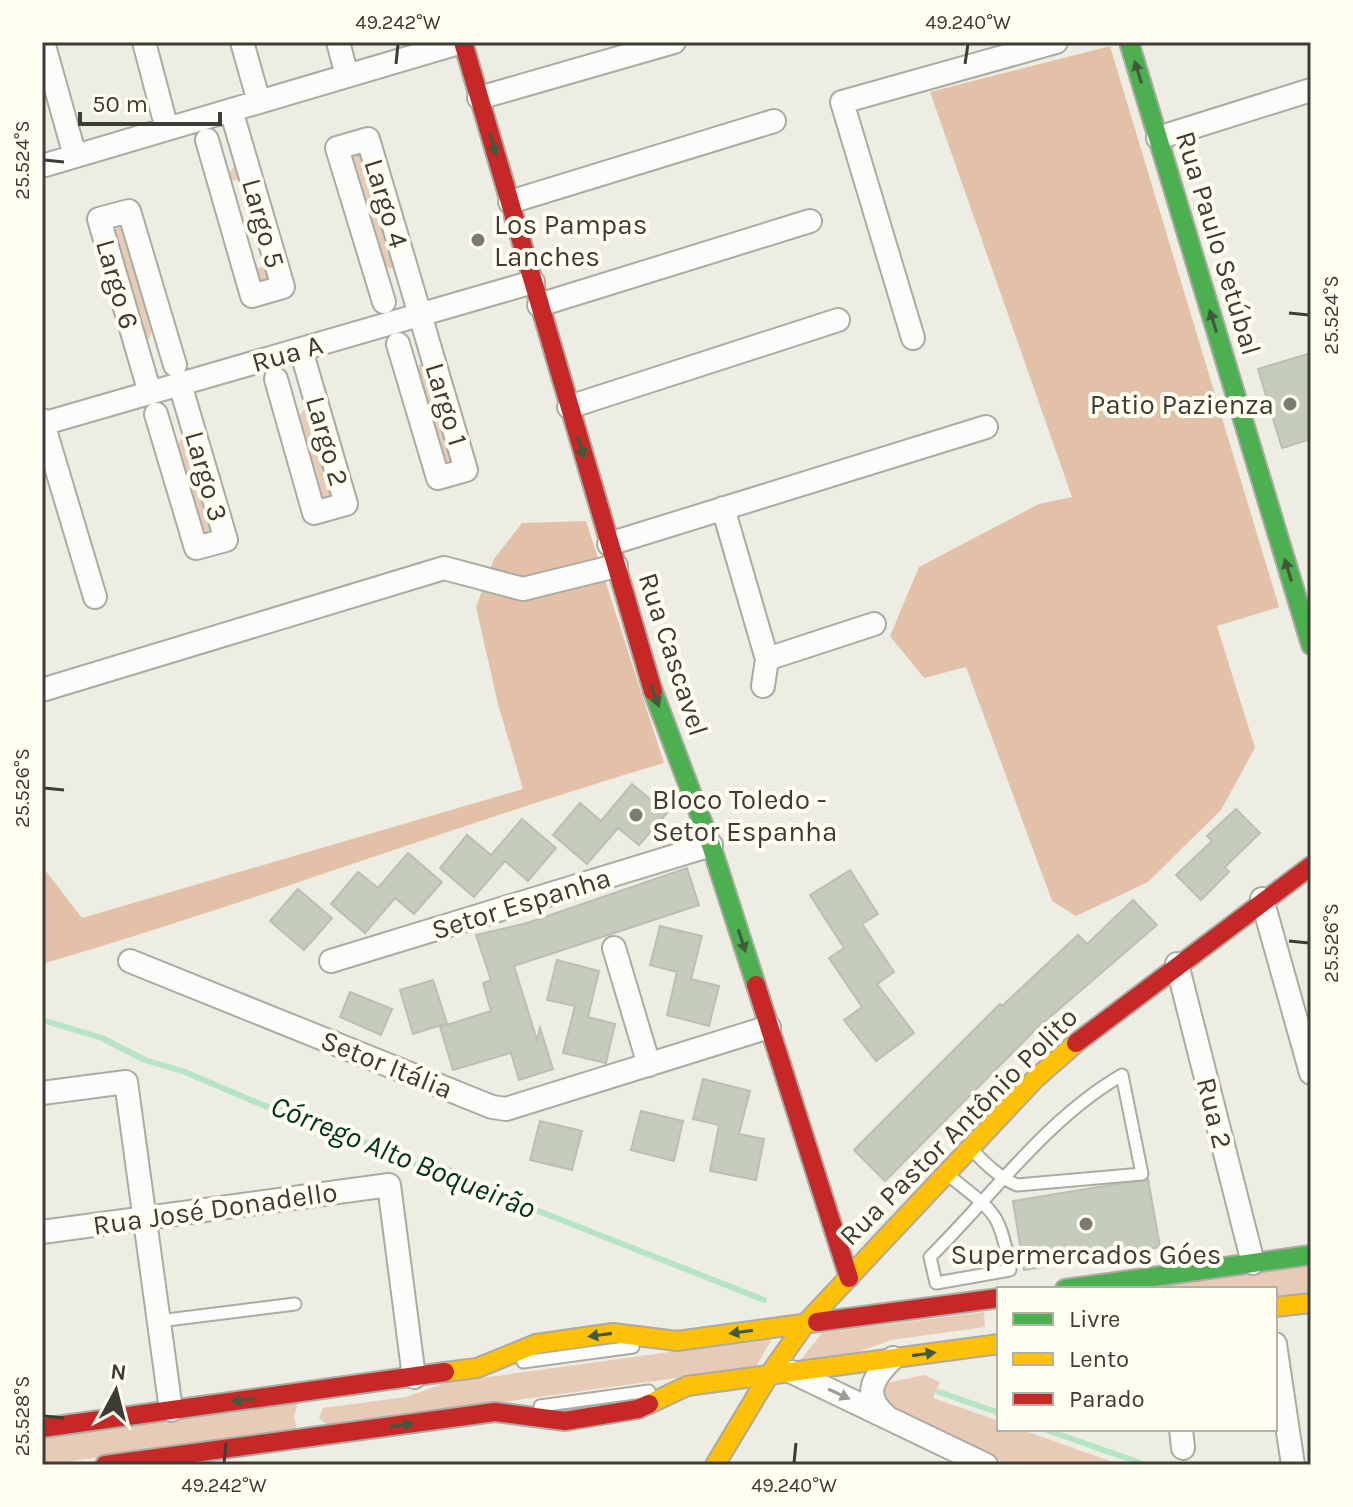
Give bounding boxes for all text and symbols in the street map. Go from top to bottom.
text: 49.242°W [355,11,441,34]
text: 49.240°W [925,11,1011,34]
one-way arrow [1131,60,1144,84]
scale bar [80,76,220,126]
text: 50 m [92,90,148,118]
text: 25.524°S [11,120,34,200]
street label: Rua Paulo Setúbal [1169,127,1268,359]
one-way arrow [487,131,499,156]
street label: Largo 4 [357,155,416,252]
street label: Largo 5 [235,174,292,272]
place label: Los Pampas Lanches [494,208,647,273]
marker: Los Pampas Lanches [469,231,487,249]
street label: Largo 6 [89,235,146,333]
text: 25.524°S [1320,275,1343,355]
one-way arrow [1206,309,1219,333]
street label: Rua A [248,328,326,379]
street label: Largo 1 [418,359,475,450]
place label: Patio Pazienza [1090,388,1274,421]
street label: Largo 2 [299,392,356,490]
marker: Patio Pazienza [1281,395,1299,413]
street label: Largo 3 [178,427,235,525]
one-way arrow [575,436,588,460]
one-way arrow [1281,558,1294,582]
street label: Rua Cascavel [632,568,715,740]
one-way arrow [649,685,662,709]
text: 25.526°S [11,748,34,828]
place label: Bloco Toledo - Setor Espanha [652,783,837,848]
marker: Bloco Toledo - Setor Espanha [627,806,645,824]
street label: Setor Espanha [428,861,615,946]
text: 25.526°S [1320,903,1343,983]
one-way arrow [736,930,749,954]
street label: Rua Pastor Antônio Polito [832,1000,1084,1252]
street label: Setor Itália [316,1023,458,1106]
street label: Rua 2 [1190,1074,1239,1152]
water label: Córrego Alto Boqueirão [265,1087,541,1227]
street label: Rua José Donadello [91,1175,339,1242]
marker: Supermercados Góes [1077,1215,1095,1233]
place label: Supermercados Góes [951,1238,1221,1271]
legend [997,1287,1277,1431]
text: Livre [1069,1305,1120,1333]
one-way arrow [728,1326,753,1339]
one-way arrow [587,1329,612,1342]
text: Lento [1069,1345,1129,1373]
one-way arrow [912,1347,937,1360]
north arrow [76,1351,156,1431]
text: N [109,1358,128,1386]
text: 25.528°S [11,1376,34,1456]
text: Parado [1069,1385,1145,1413]
one-way arrow [827,1387,850,1401]
one-way arrow [231,1394,256,1407]
one-way arrow [390,1418,415,1431]
text: 49.242°W [181,1474,267,1497]
text: 49.240°W [751,1474,837,1497]

